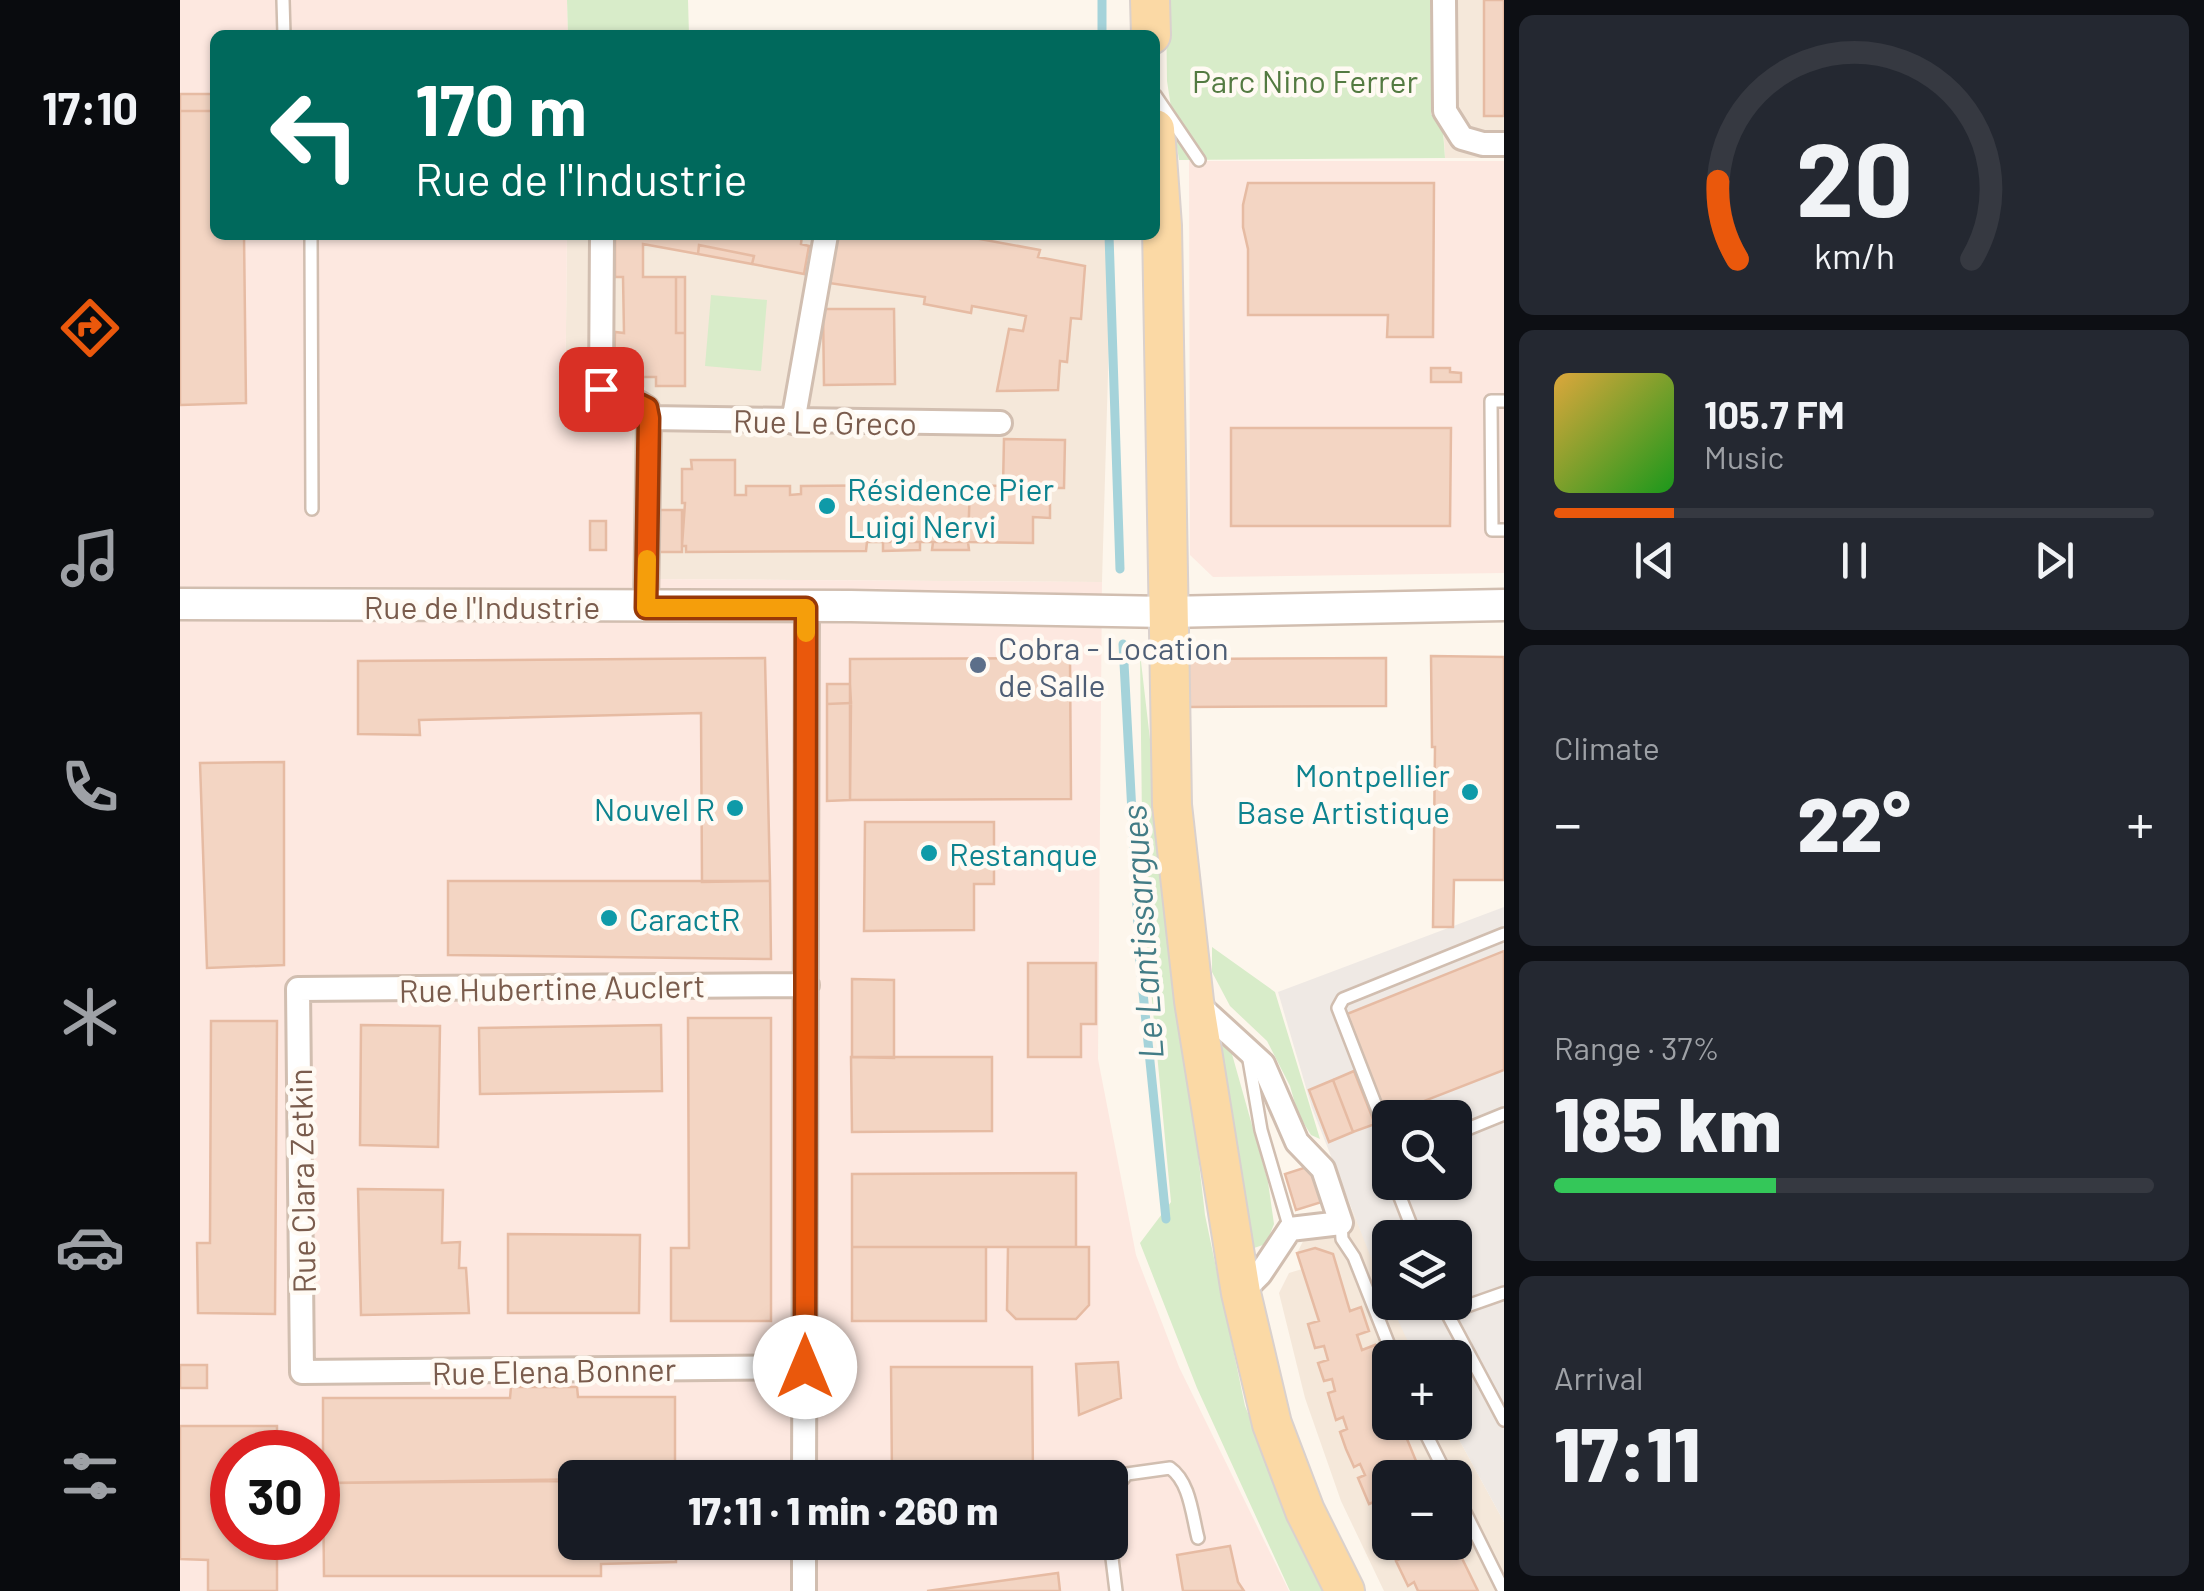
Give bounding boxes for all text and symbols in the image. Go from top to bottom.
park label: Parc Nino Ferrer [1192,61,1418,99]
text: 170 m [415,66,587,150]
icon: left [250,70,380,200]
text: 17:10 [42,80,138,134]
text: 20 [1795,113,1913,238]
text: Rue de l'Industrie [415,151,748,205]
text: km/h [1814,233,1894,276]
icon: directions [55,293,125,363]
pin [559,347,644,432]
icon: arrive [574,362,629,417]
text: 105.7 FM [1704,391,1845,437]
street label: Rue Le Greco [733,400,917,442]
text: Music [1704,437,1784,475]
place label: Résidence Pier Luigi Nervi [847,469,1055,544]
marker: Résidence Pier Luigi Nervi [816,495,838,517]
icon: music [55,523,125,593]
icon: previous [1627,533,1682,588]
icon: pause [1827,533,1882,588]
icon: next [2027,533,2082,588]
street label: Rue de l'Industrie [364,587,600,625]
place label: Cobra - Location de Salle [998,628,1229,703]
marker: Cobra - Location de Salle [967,654,989,676]
text: Climate [1554,728,1660,766]
icon: phone [55,752,125,822]
place label: Montpellier Base Artistique [1237,755,1450,830]
text: 22° [1797,777,1911,867]
marker: Montpellier Base Artistique [1459,781,1481,803]
place label: Nouvel R [594,789,715,827]
text: − [1554,789,1582,855]
text: + [2126,789,2154,855]
marker: Nouvel R [724,797,746,819]
water label: Le Lantissargues [1111,804,1171,1060]
place label: Restanque [949,834,1098,872]
marker: Restanque [918,842,940,864]
place label: CaractR [629,899,740,937]
marker: CaractR [598,907,620,929]
street label: Rue Hubertine Auclert [399,965,705,1009]
icon: climate [55,982,125,1052]
text: Range · 37% [1554,1028,1720,1066]
street label: Rue Clara Zetkin [280,1068,322,1294]
text: 185 km [1554,1077,1782,1167]
map controls [1372,1100,1472,1560]
button: search [1372,1100,1472,1200]
icon: car [55,1212,125,1282]
button: layers [1372,1220,1472,1320]
position arrow [753,1315,857,1419]
button: + [1372,1340,1472,1440]
street label: Rue Elena Bonner [431,1349,677,1391]
text: Arrival [1554,1358,1643,1396]
text: 17:11 [1554,1407,1700,1497]
speed limit sign: 30 [210,1430,340,1560]
icon: filters [55,1441,125,1511]
button: − [1372,1460,1472,1560]
text: 17:11 · 1 min · 260 m [688,1487,998,1533]

